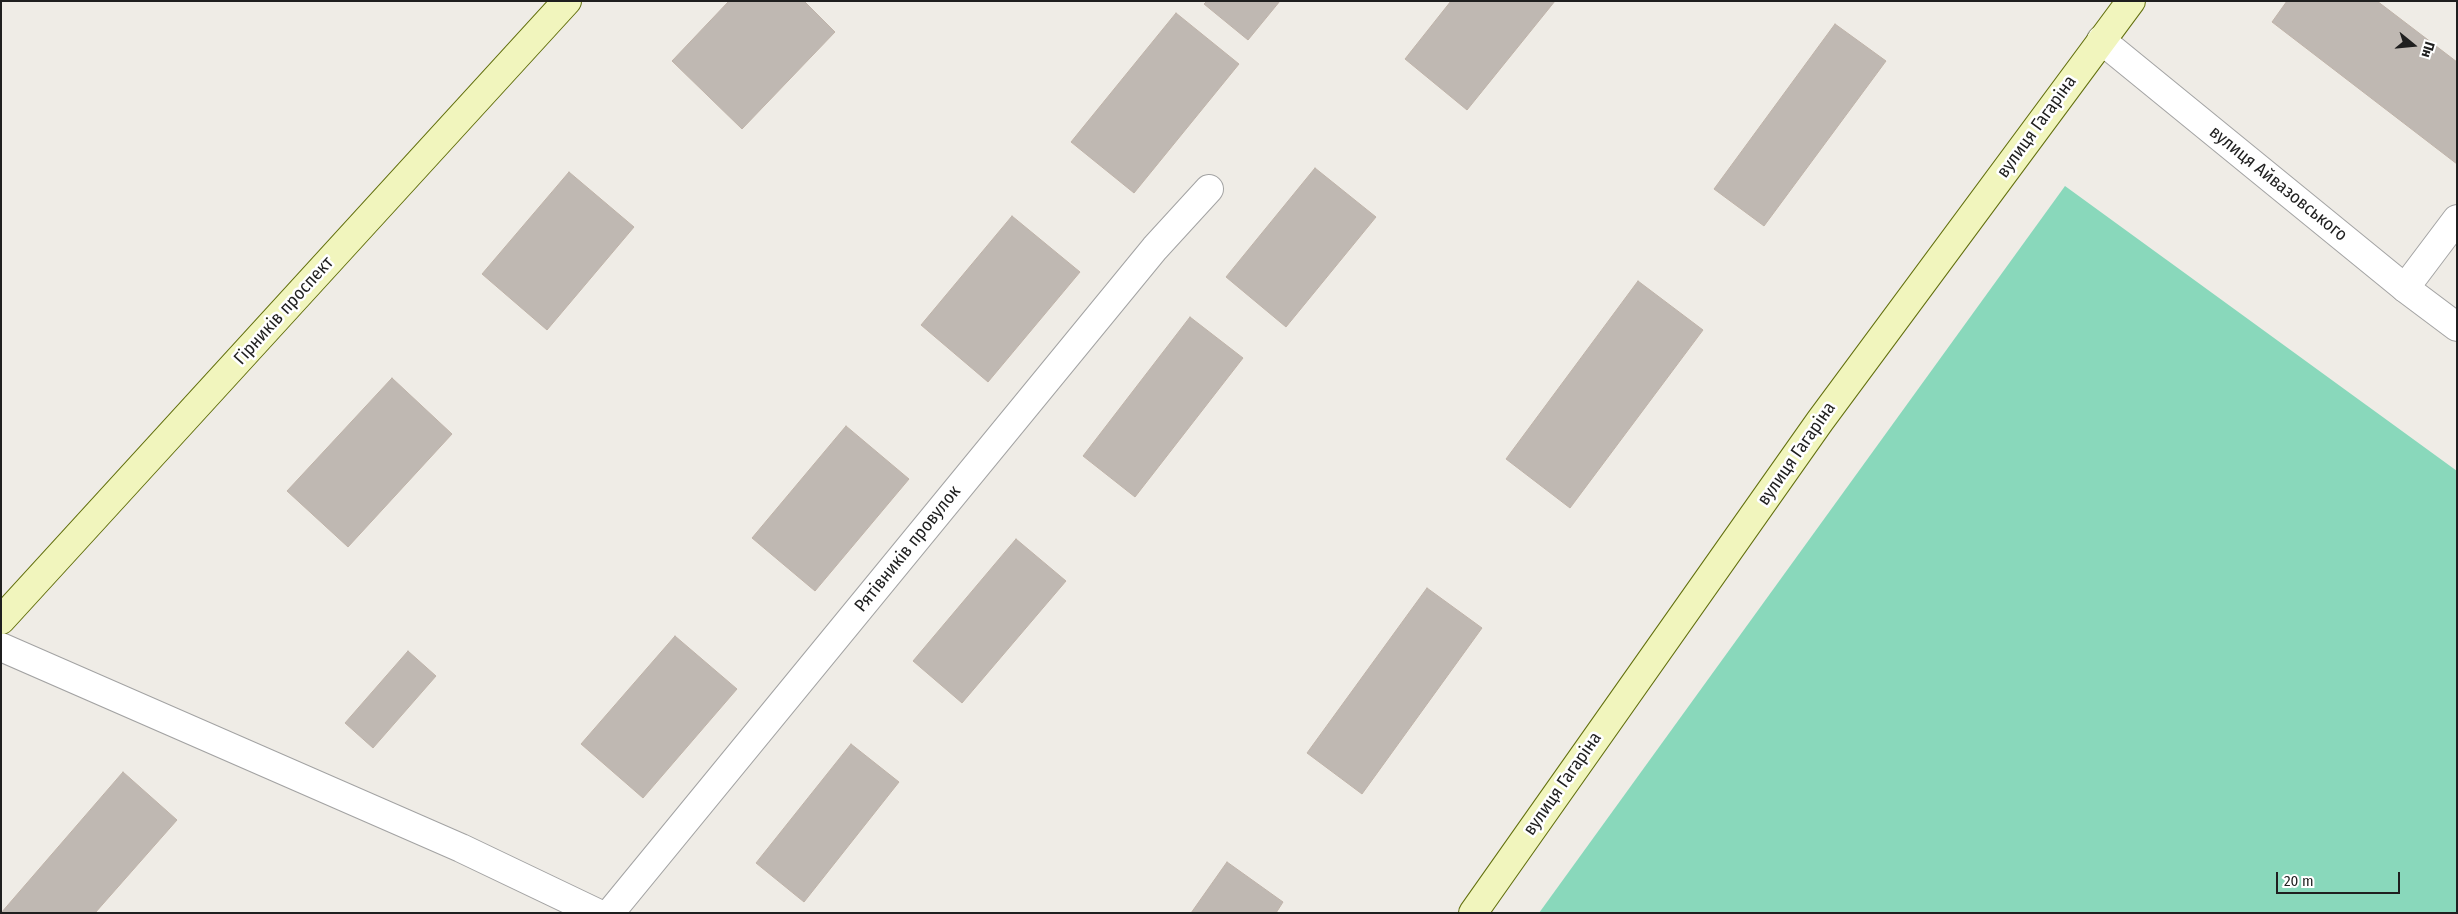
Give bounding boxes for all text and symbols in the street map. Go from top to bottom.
north arrow [2388,20,2438,70]
text: Пн [2417,39,2438,60]
street label: вулиця Гагаріна [1993,72,2081,182]
street label: вулиця Айвазовського [2205,122,2351,246]
street label: Гірників проспект [230,252,338,370]
street label: вулиця Гагаріна [1753,398,1841,510]
street label: Рятівників провулок [850,481,966,617]
street label: вулиця Гагаріна [1519,728,1607,840]
scale bar [2278,862,2402,894]
text: 20 m [2284,872,2314,890]

